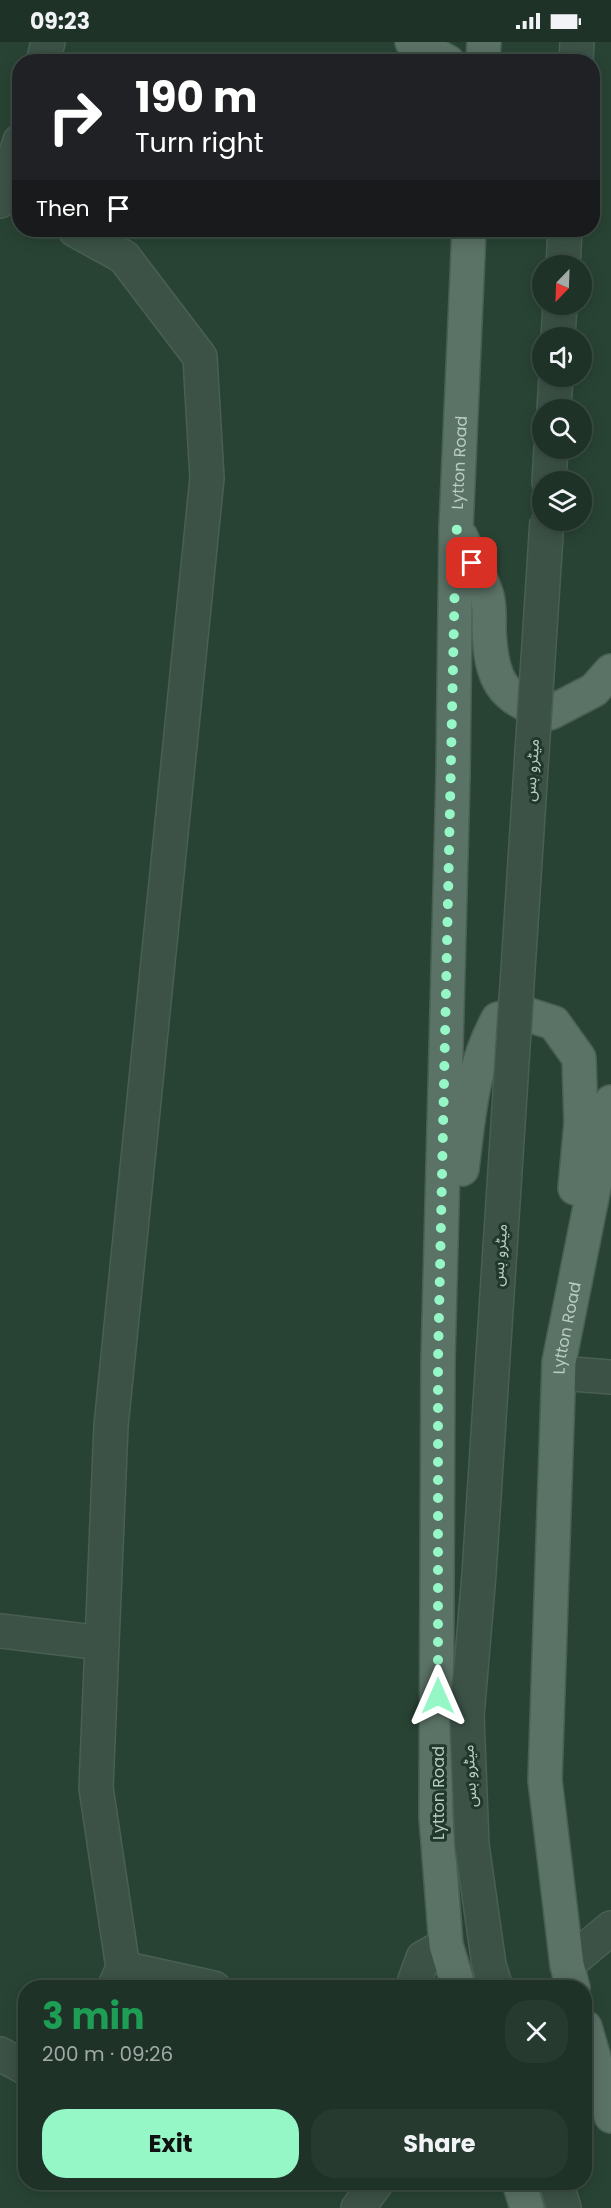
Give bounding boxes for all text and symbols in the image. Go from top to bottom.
text: 09:23 [30,6,90,37]
text: 190 m [135,68,257,127]
icon: right [36,78,114,156]
text: Turn right [135,124,264,161]
icon: arrive [102,192,135,225]
text: Then [36,193,90,224]
north arrow [532,255,592,315]
map controls [532,255,592,531]
button: sound [532,327,592,387]
button: search [532,399,592,459]
street label: Lytton Road [446,415,473,510]
button: layers [532,471,592,531]
pin [446,537,497,588]
icon: arrive [455,546,488,579]
street label: میٹرو بس [518,738,545,802]
street label: میٹرو بس [486,1223,513,1287]
street label: Lytton Road [548,1280,587,1375]
position arrow [406,1664,470,1728]
street label: میٹرو بس [456,1744,483,1808]
street label: Lytton Road [427,1746,450,1840]
text: 3 min [42,1991,144,2042]
button: close [505,2000,568,2063]
text: 200 m · 09:26 [42,2040,173,2068]
button: Exit [42,2109,299,2178]
button: Share [311,2109,568,2178]

